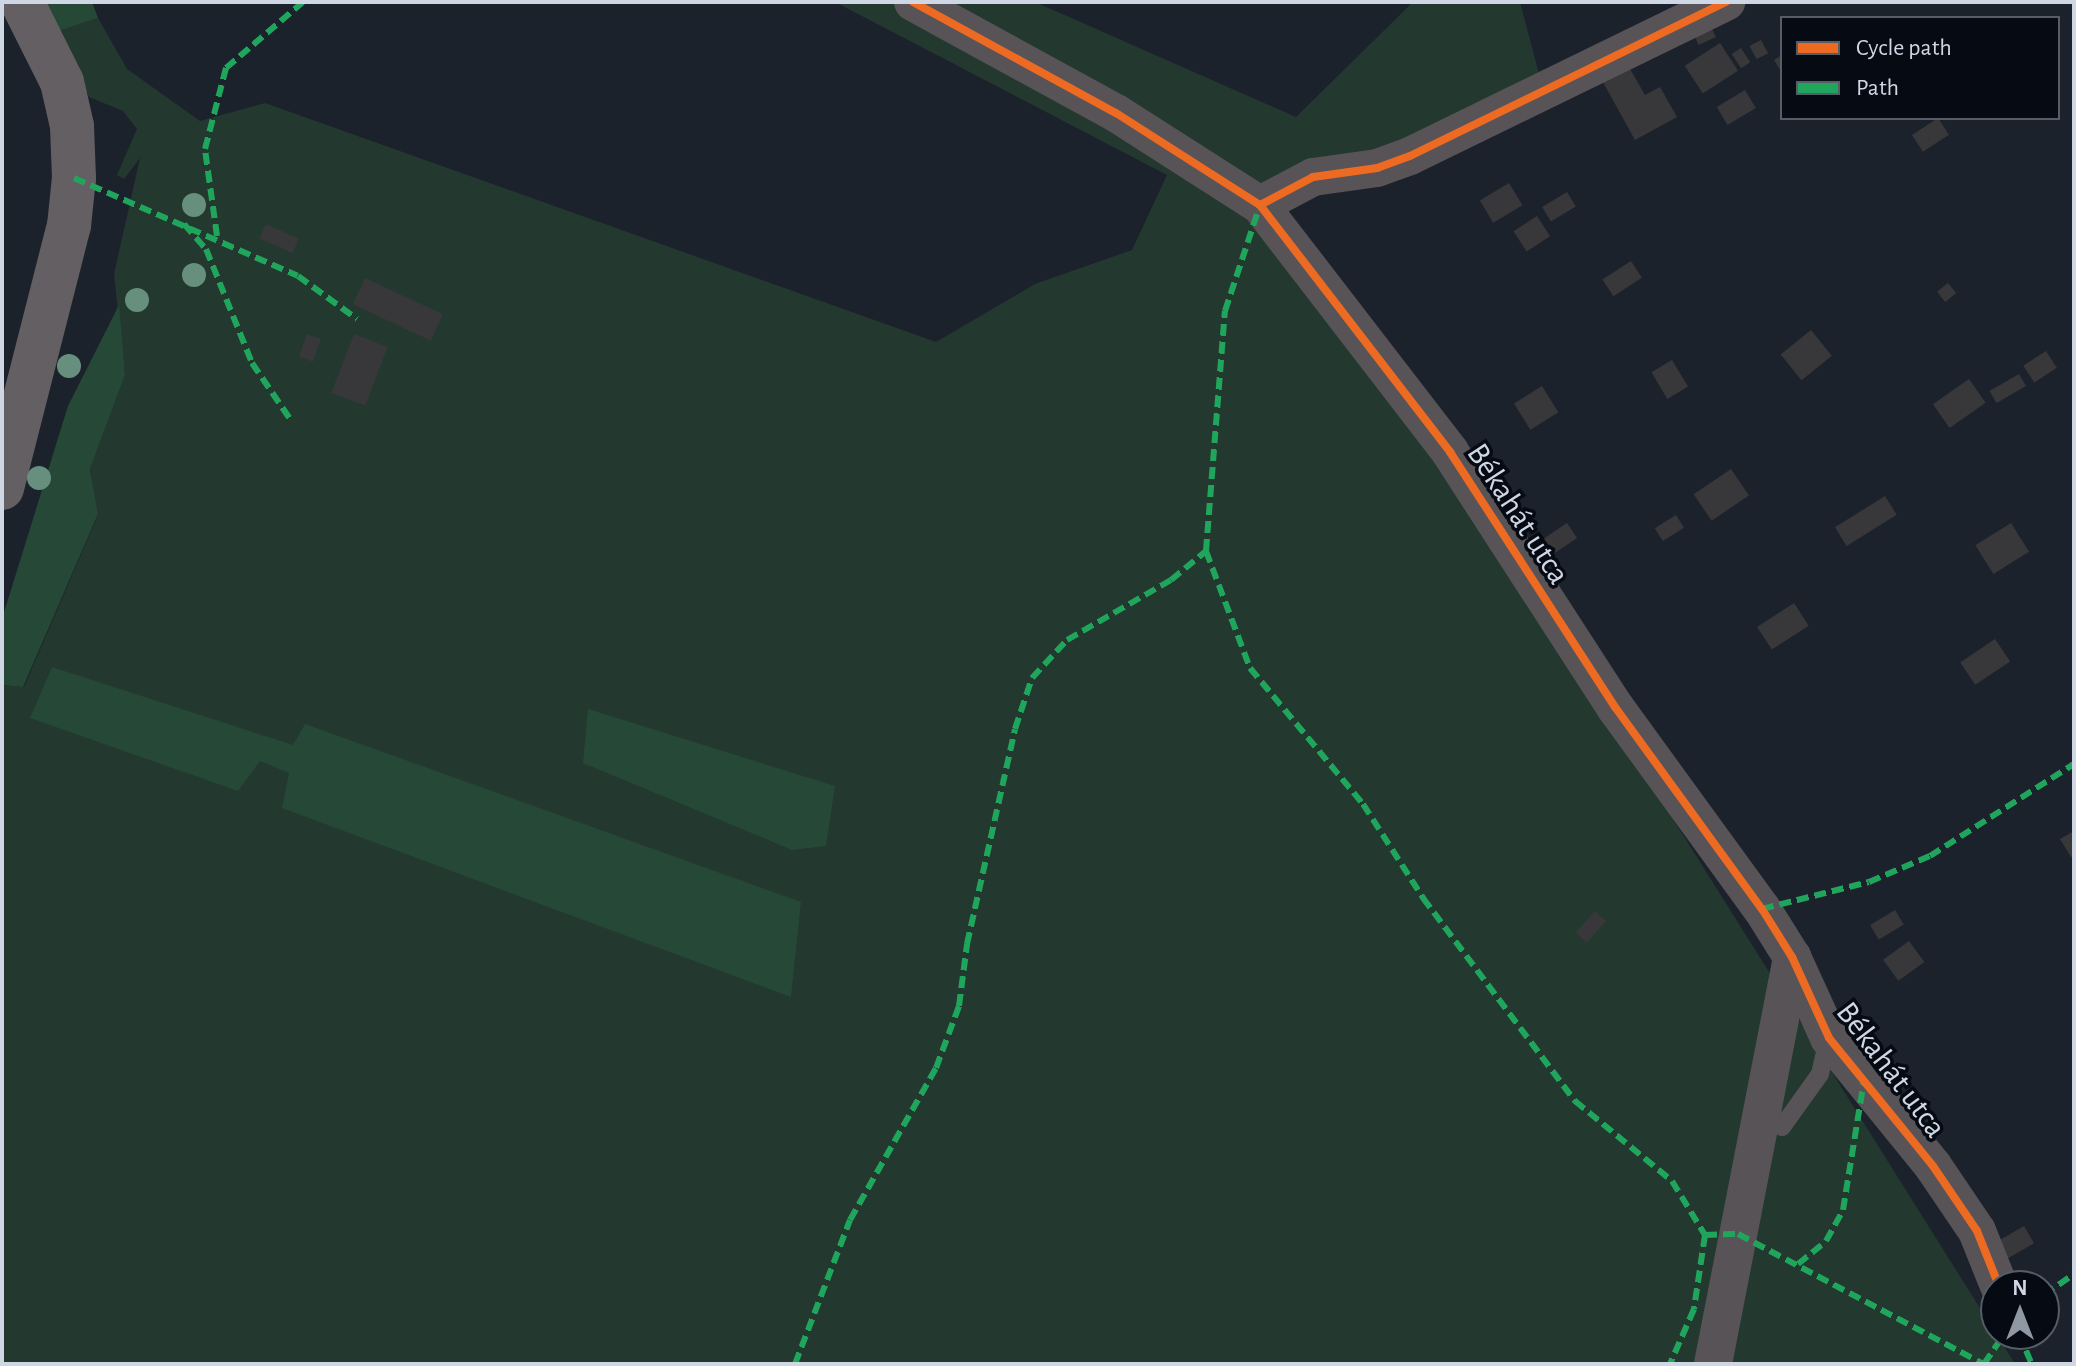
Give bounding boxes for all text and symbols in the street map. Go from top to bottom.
legend [1780,16,2060,120]
text: Cycle path [1856,36,1952,60]
text: Path [1856,76,1899,100]
street label: Békahát utca [1458,436,1578,592]
street label: Békahát utca [1827,995,1955,1145]
north arrow [1980,1270,2060,1350]
text: N [2012,1277,2028,1299]

